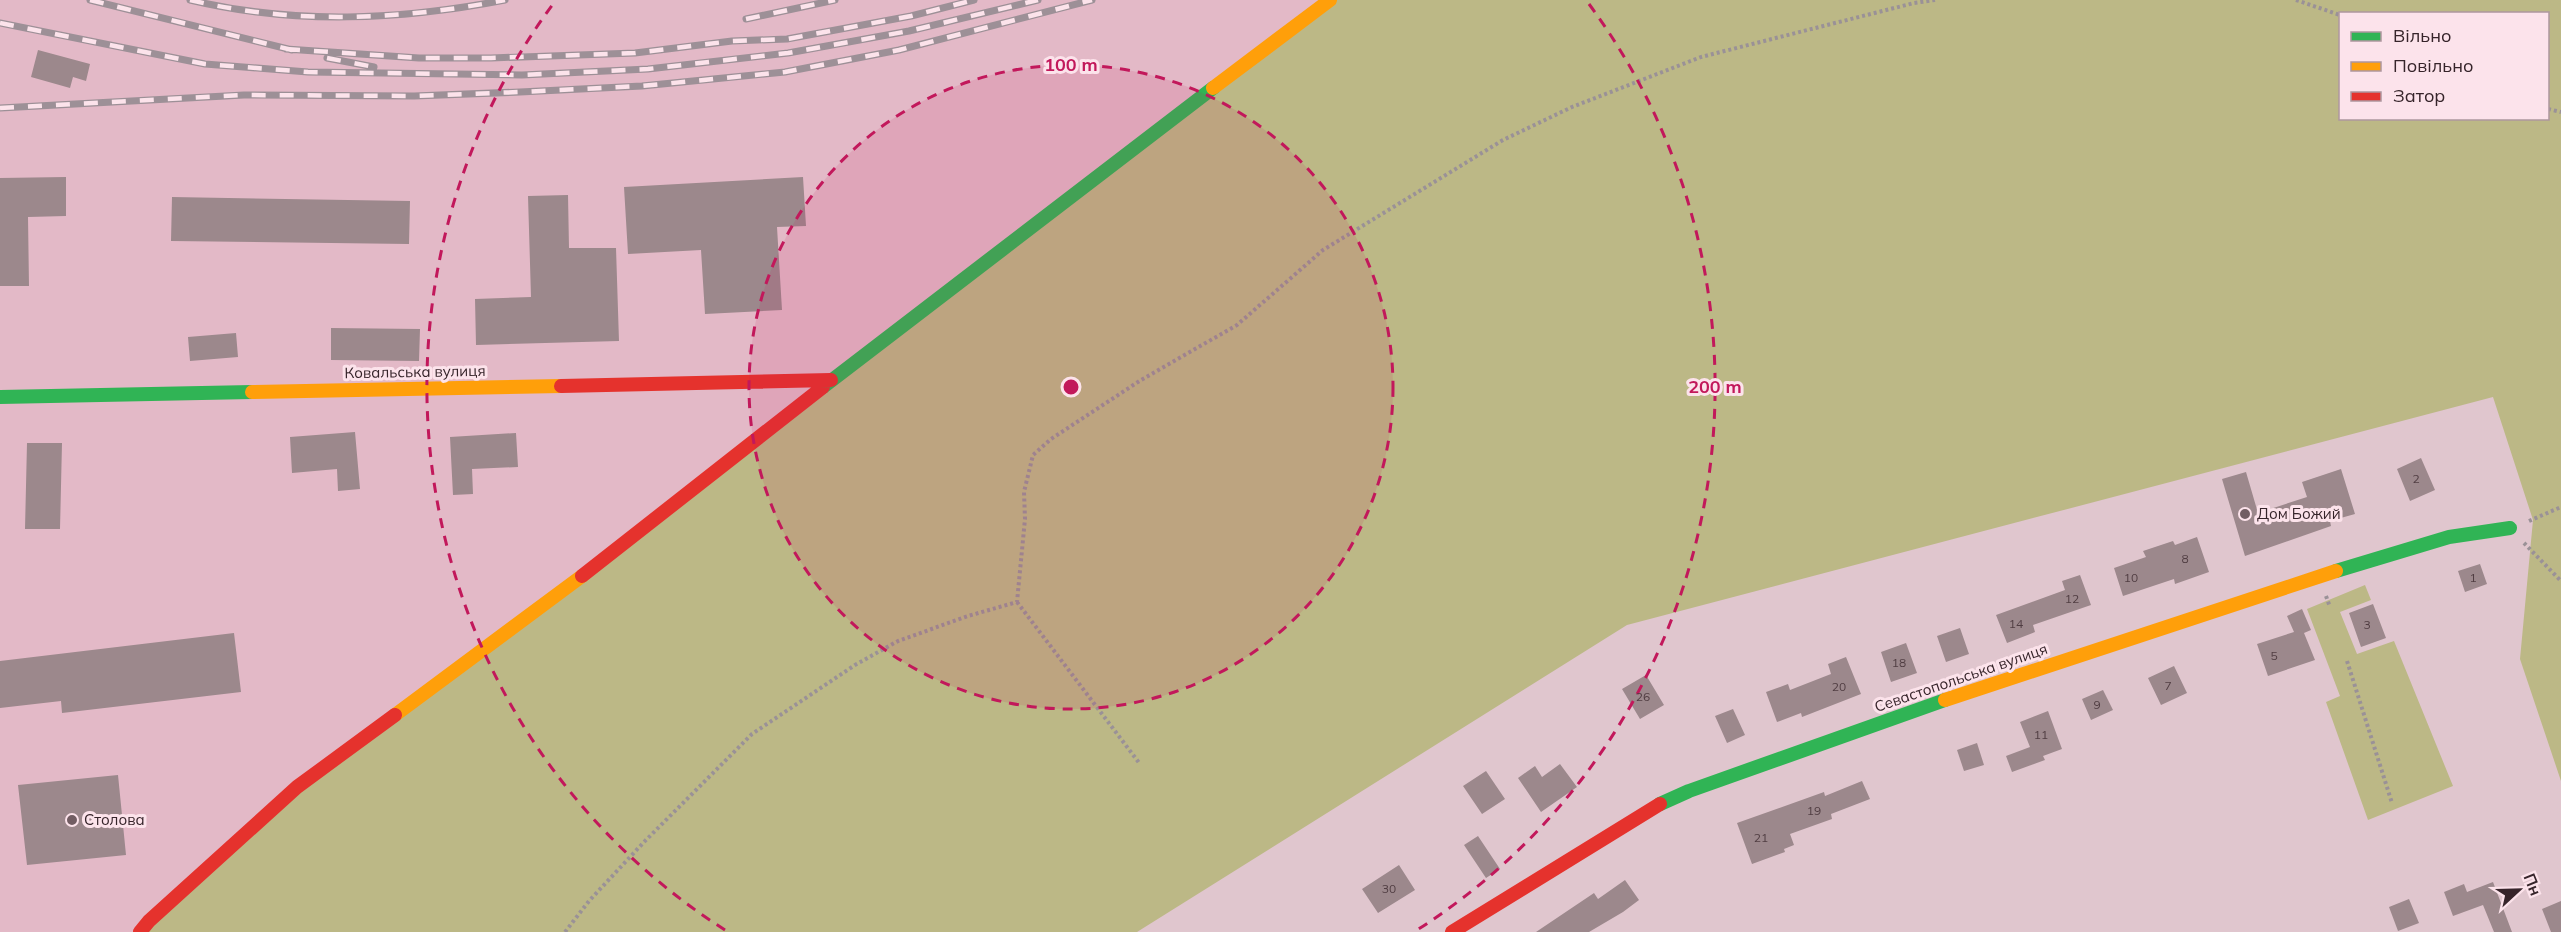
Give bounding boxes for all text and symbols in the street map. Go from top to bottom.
legend [2339,12,2549,120]
text: Вільно [2393,24,2451,47]
text: 100 m [1044,53,1098,76]
text: Повільно [2393,54,2473,77]
text: Затор [2393,84,2445,107]
street label: Ковальська вулиця [344,361,486,382]
text: 200 m [1688,375,1742,398]
centre of rings [1061,377,1081,397]
house number: 2 [2412,471,2420,486]
place label: Дом Божий [2257,504,2341,523]
marker: Дом Божий [2238,507,2252,521]
house number: 8 [2181,551,2189,566]
house number: 10 [2124,570,2138,585]
house number: 1 [2469,570,2477,585]
house number: 12 [2065,591,2079,606]
house number: 14 [2009,616,2023,631]
house number: 3 [2363,617,2371,632]
street label: Севастопольська вулиця [1872,639,2050,716]
house number: 5 [2270,648,2278,663]
house number: 18 [1892,655,1906,670]
house number: 7 [2164,678,2172,693]
house number: 20 [1832,679,1846,694]
house number: 26 [1636,689,1650,704]
house number: 9 [2093,697,2101,712]
house number: 11 [2034,727,2048,742]
house number: 19 [1807,803,1821,818]
place label: Столова [84,810,145,829]
marker: Столова [65,813,79,827]
house number: 21 [1754,830,1768,845]
north arrow [2489,860,2549,920]
text: Пн [2519,870,2546,898]
house number: 30 [1382,881,1396,896]

